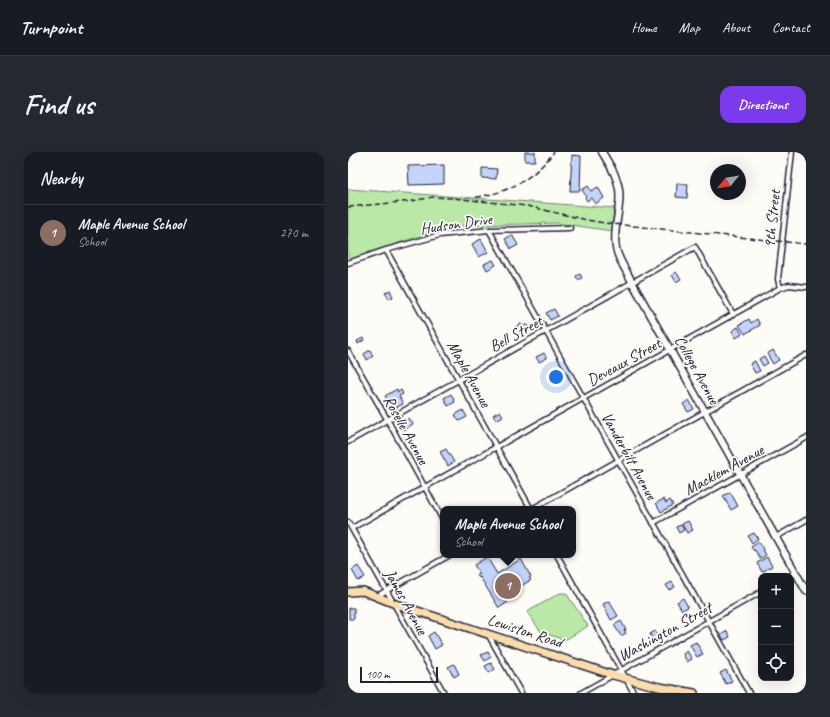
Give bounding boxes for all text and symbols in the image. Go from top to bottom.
text: Turnpoint [20,16,82,40]
text: Home [631,19,657,36]
text: Map [679,19,700,36]
text: About [722,19,750,36]
text: Contact [772,19,810,36]
button: Directions [720,86,806,123]
text: Find us [24,87,94,122]
north arrow [710,164,746,200]
text: Nearby [40,168,83,189]
street label: 9th Street [759,187,785,249]
street label: Hudson Drive [419,209,495,239]
text: Maple Avenue School [78,215,184,234]
text: 1 [50,225,56,241]
text: 270 m [280,225,308,241]
text: School [78,234,106,250]
street label: Bell Street [486,310,547,357]
street label: College Avenue [670,332,725,409]
street label: Deveaux Street [584,333,666,390]
street label: Maple Avenue [443,337,496,412]
your location [546,367,566,387]
street label: Roselle Avenue [379,392,434,470]
street label: Vanderbilt Avenue [597,409,662,505]
street label: Macklem Avenue [681,439,769,500]
popup [440,506,576,558]
text: Maple Avenue School [455,515,561,534]
text: School [455,534,483,550]
street label: James Avenue [379,565,433,640]
pin: 1 [495,571,521,601]
map controls [758,573,794,681]
button: + [758,573,794,609]
street label: Washington Street [615,597,718,666]
button: − [758,609,794,645]
street label: Lewiston Road [485,610,568,653]
button: locate [758,645,794,681]
scale bar [360,665,438,684]
text: 100 m [366,667,390,681]

